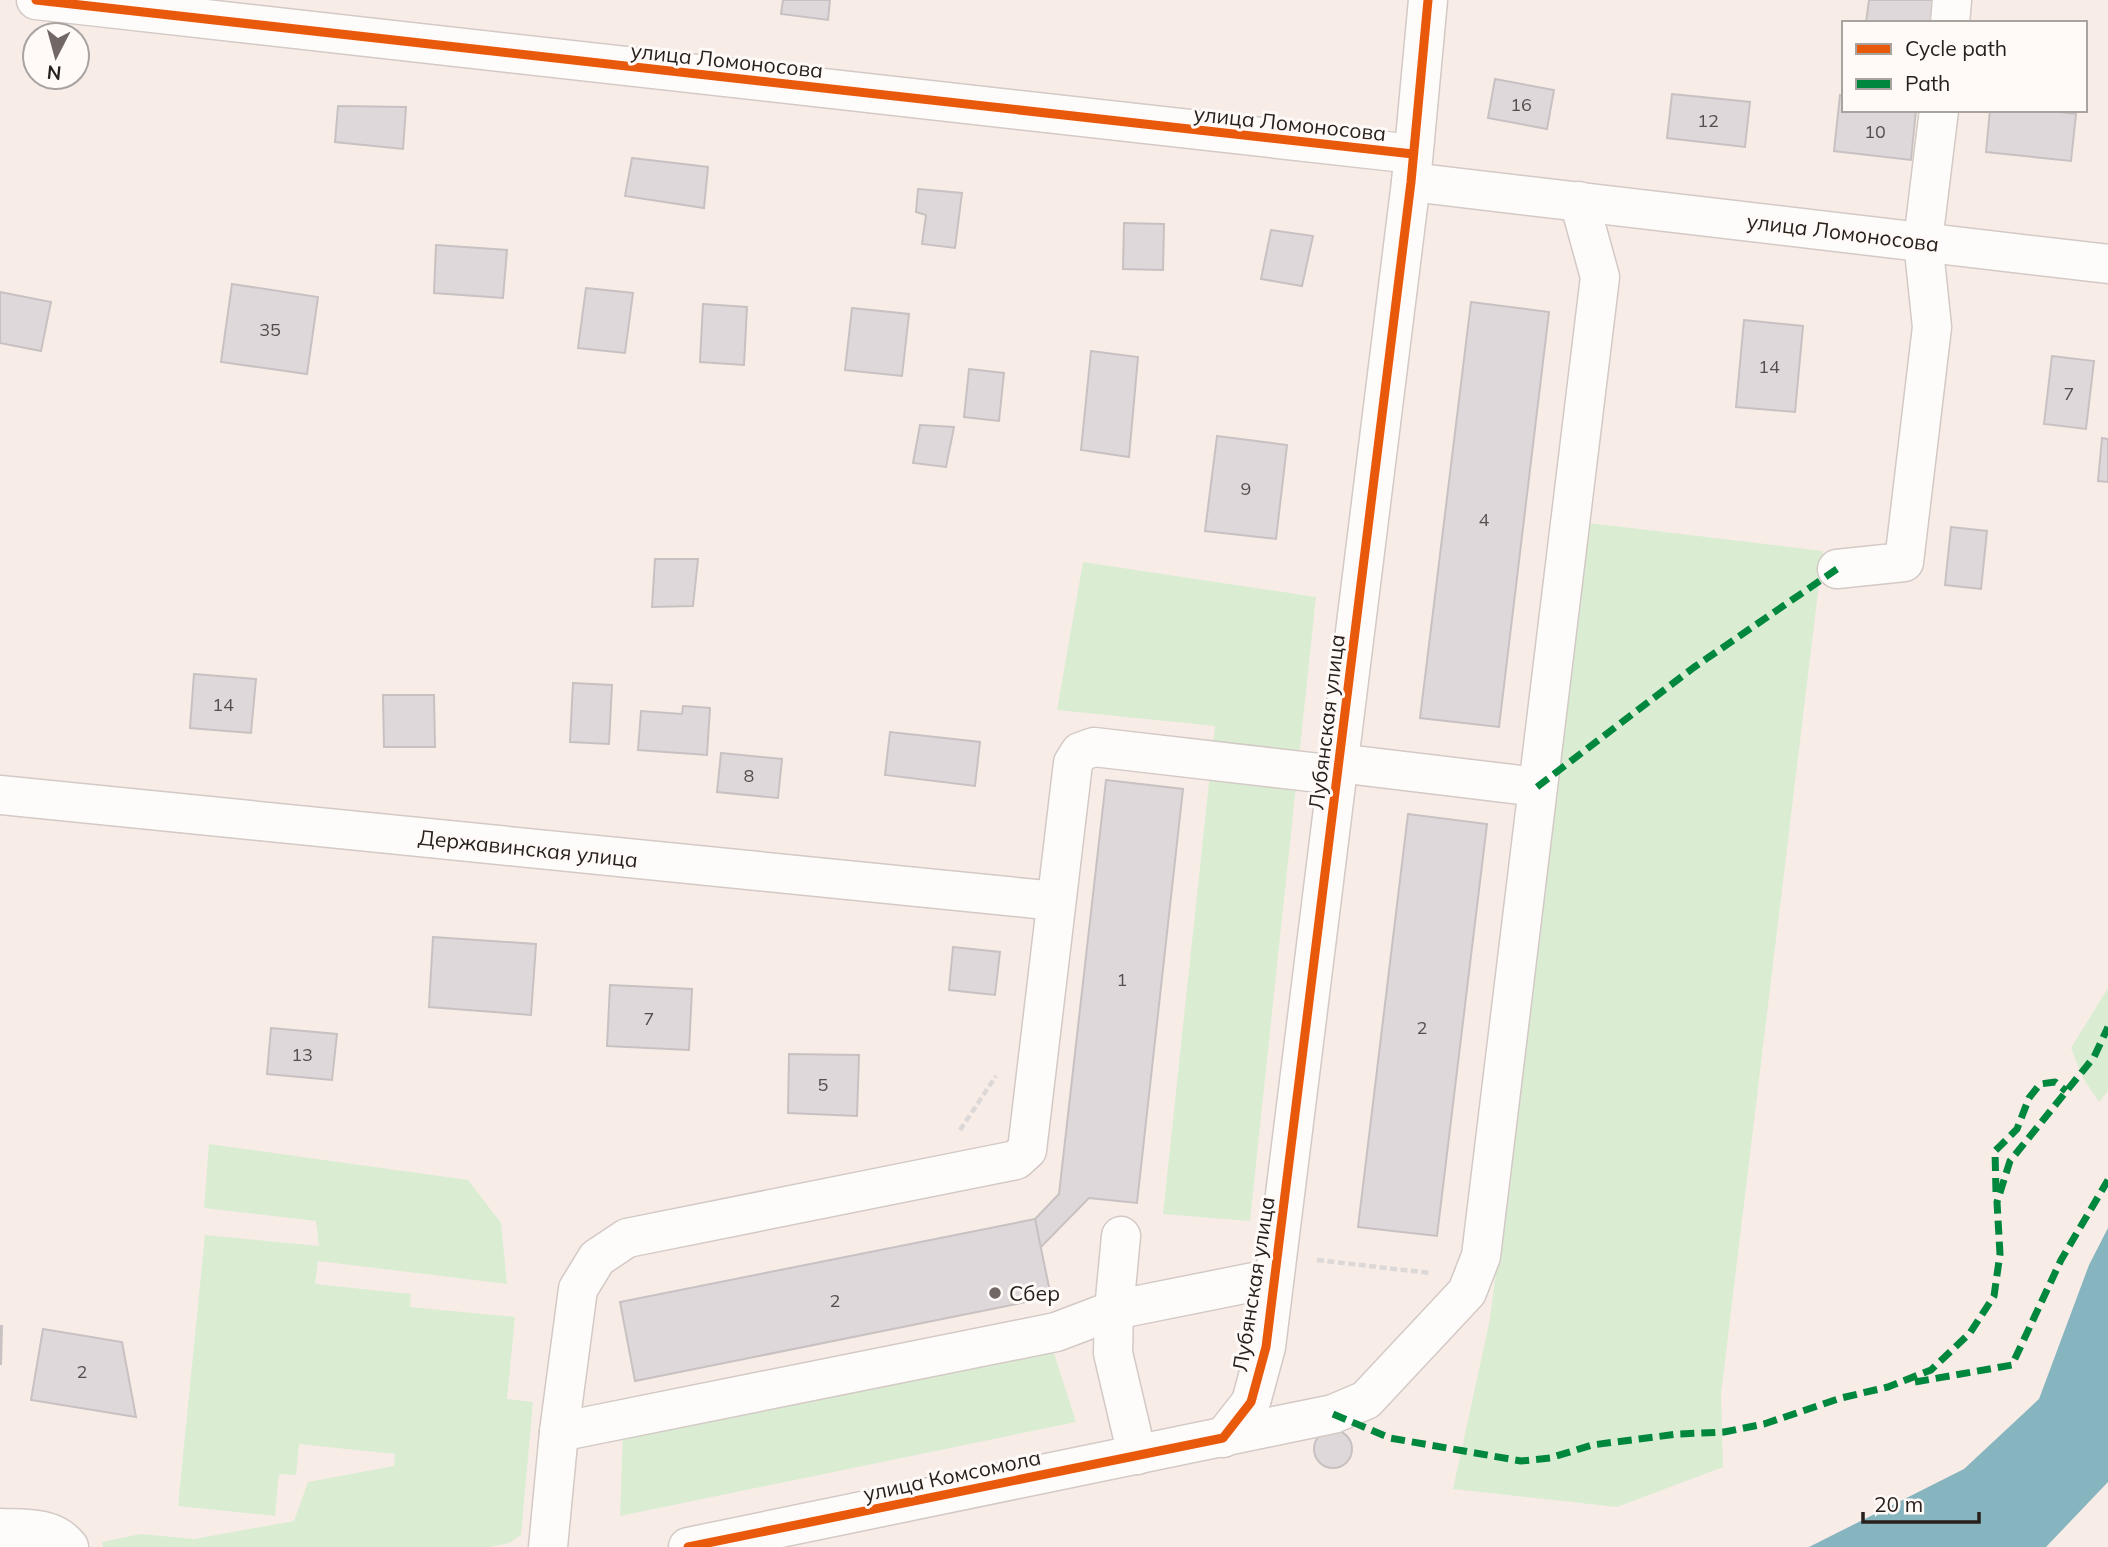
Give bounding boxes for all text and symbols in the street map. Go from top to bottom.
north arrow [21,21,91,91]
legend [1842,21,2087,112]
text: Cycle path [1905,35,2007,61]
street label: улица Ломоносова [630,37,824,83]
text: N [46,60,63,86]
text: Path [1905,70,1950,96]
house number: 16 [1510,93,1532,116]
street label: улица Ломоносова [1193,100,1387,146]
house number: 12 [1697,109,1719,132]
house number: 10 [1864,120,1886,143]
street label: улица Ломоносова [1745,207,1941,257]
house number: 35 [259,318,281,341]
house number: 14 [1758,355,1780,378]
house number: 7 [2064,382,2074,405]
house number: 9 [1241,477,1251,500]
house number: 4 [1479,508,1490,531]
street label: Лубянская улица [1302,633,1350,811]
house number: 14 [212,693,234,716]
house number: 8 [744,764,754,787]
street label: Державинская улица [417,824,639,872]
house number: 1 [1117,968,1127,991]
house number: 7 [644,1007,654,1030]
house number: 2 [1417,1016,1427,1039]
house number: 13 [291,1043,313,1066]
house number: 5 [818,1073,829,1096]
street label: Лубянская улица [1226,1195,1280,1373]
place label: Сбер [1009,1280,1060,1306]
marker: Сбер [987,1285,1003,1301]
house number: 2 [830,1289,840,1312]
house number: 2 [77,1360,87,1383]
street label: улица Комсомола [861,1443,1043,1507]
scale bar [1863,1480,1979,1524]
text: 20 m [1874,1491,1923,1517]

